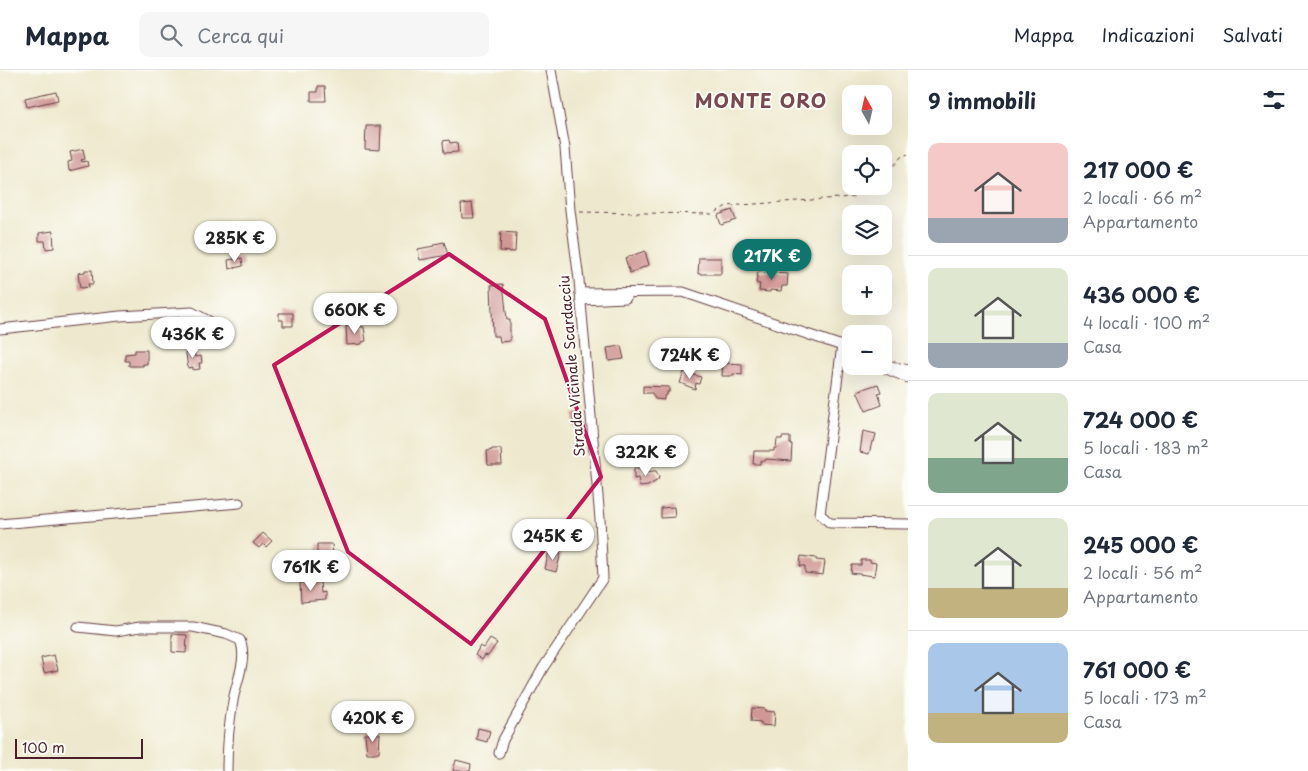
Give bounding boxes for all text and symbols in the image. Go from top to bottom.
search box [139,12,489,57]
text: Mappa [25,17,109,53]
icon: search [157,21,185,49]
text: Cerca qui [197,21,284,49]
text: Mappa [1014,21,1074,48]
text: Indicazioni [1102,21,1195,48]
text: Salvati [1223,21,1283,48]
text: 9 immobili [928,84,1036,116]
north arrow [842,85,892,135]
map controls [842,85,892,375]
district label: MONTE ORO [695,86,827,114]
icon: filters [1260,86,1288,114]
button: locate [842,145,892,195]
text: 217 000 € [1083,153,1193,185]
icon: home [968,163,1028,223]
text: 2 locali · 66 m² [1083,185,1202,209]
button: layers [842,205,892,255]
text: Appartamento [1083,209,1198,233]
pin: 285K € [194,220,276,263]
text: 285K € [205,225,265,249]
pin: 217K € [731,238,813,281]
text: 217K € [743,243,801,267]
button: + [842,265,892,315]
street label: Strada Vicinale Scardacciu [553,275,590,458]
text: 436 000 € [1083,278,1200,310]
icon: home [968,288,1028,348]
pin: 660K € [314,292,396,335]
text: 660K € [324,297,386,321]
text: 4 locali · 100 m² [1083,310,1210,334]
pin: 436K € [152,316,234,359]
text: 436K € [162,321,224,345]
button: − [842,325,892,375]
text: Casa [1083,334,1122,358]
pin: 724K € [649,338,731,380]
text: 724K € [660,342,720,366]
text: 724 000 € [1083,403,1198,435]
icon: home [968,413,1028,473]
pin: 322K € [605,434,687,477]
text: 5 locali · 183 m² [1083,435,1209,459]
text: 322K € [615,439,677,463]
text: Casa [1083,459,1122,483]
pin: 245K € [512,518,594,561]
text: 245K € [523,523,583,547]
text: 245 000 € [1083,528,1198,560]
icon: home [968,538,1028,598]
pin: 761K € [270,550,352,592]
text: 761K € [283,554,339,578]
text: 2 locali · 56 m² [1083,560,1203,584]
text: Appartamento [1083,584,1198,608]
text: 761 000 € [1083,653,1191,685]
icon: home [968,663,1028,723]
text: 5 locali · 173 m² [1083,685,1207,709]
pin: 420K € [332,700,414,743]
text: 420K € [342,705,404,729]
text: Casa [1083,709,1122,733]
scale bar [15,736,142,759]
text: 100 m [22,737,65,758]

